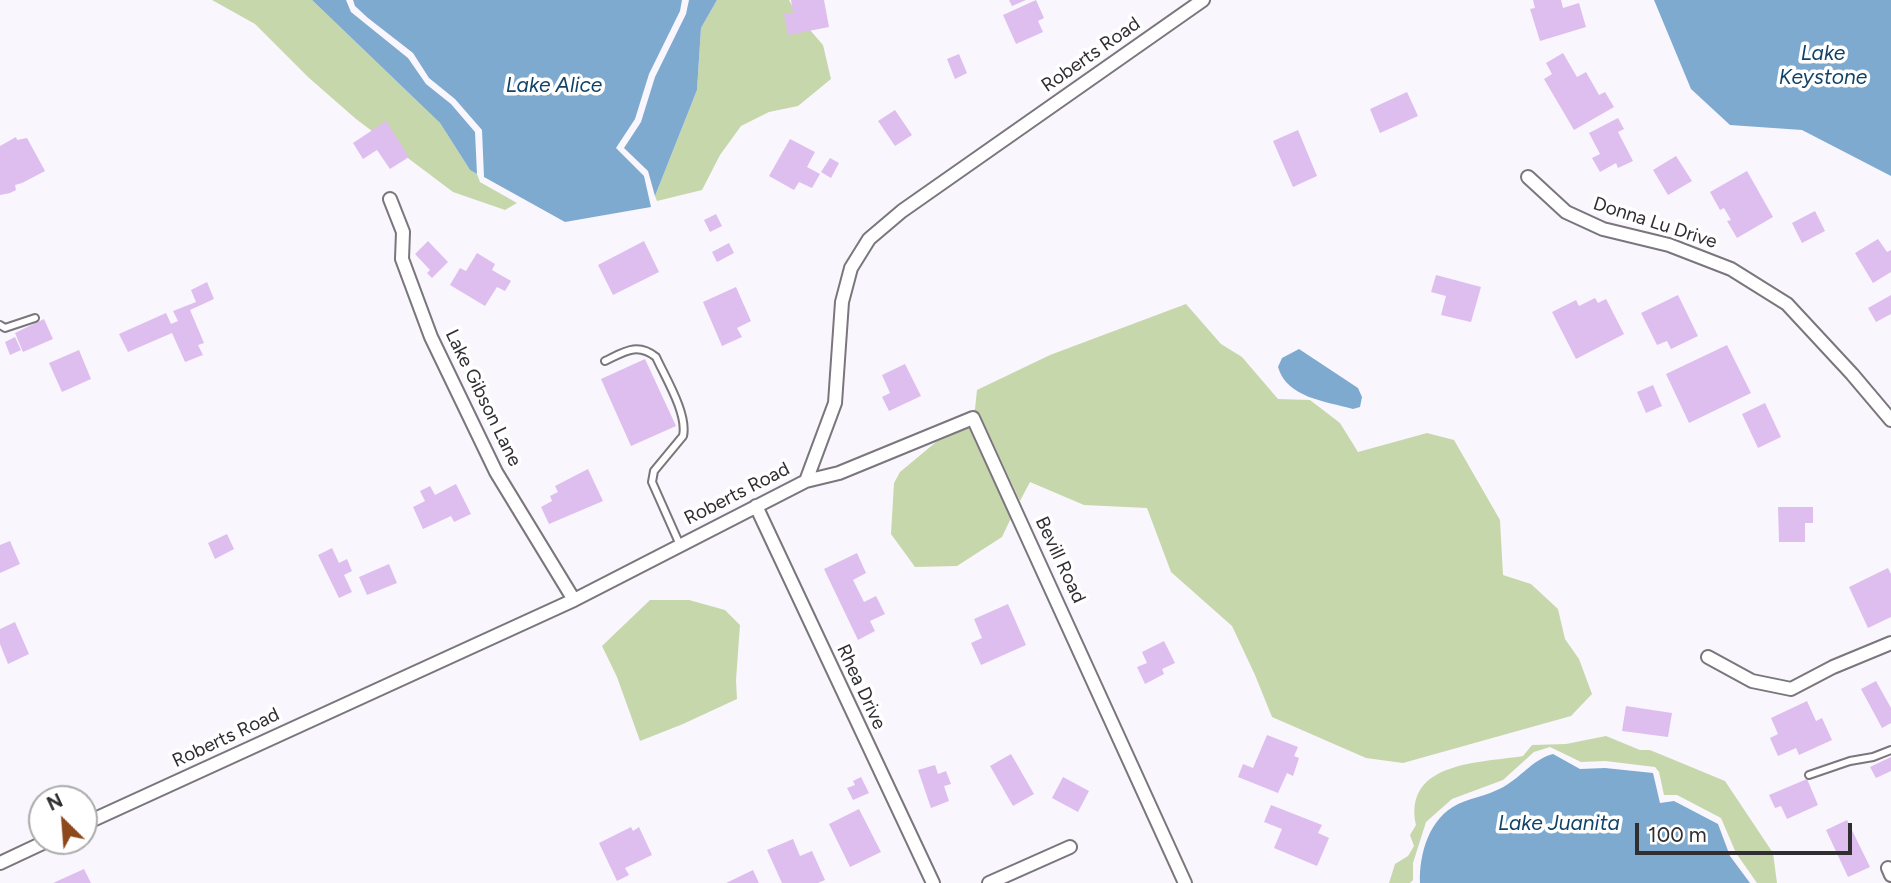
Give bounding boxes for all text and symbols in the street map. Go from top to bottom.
street label: Roberts Road [1037,13,1145,97]
water label: Lake Keystone [1779,41,1867,91]
water label: Lake Alice [506,73,602,99]
street label: Donna Lu Drive [1590,192,1720,254]
street label: Lake Gibson Lane [440,326,526,470]
street label: Roberts Road [680,458,794,530]
street label: Bevill Road [1030,513,1090,607]
street label: Rhea Drive [831,641,891,733]
street label: Roberts Road [169,703,283,773]
north arrow [28,785,98,855]
text: N [43,789,66,816]
scale bar [1639,810,1856,854]
water label: Lake Juanita [1498,811,1620,837]
text: 100 m [1648,822,1707,847]

